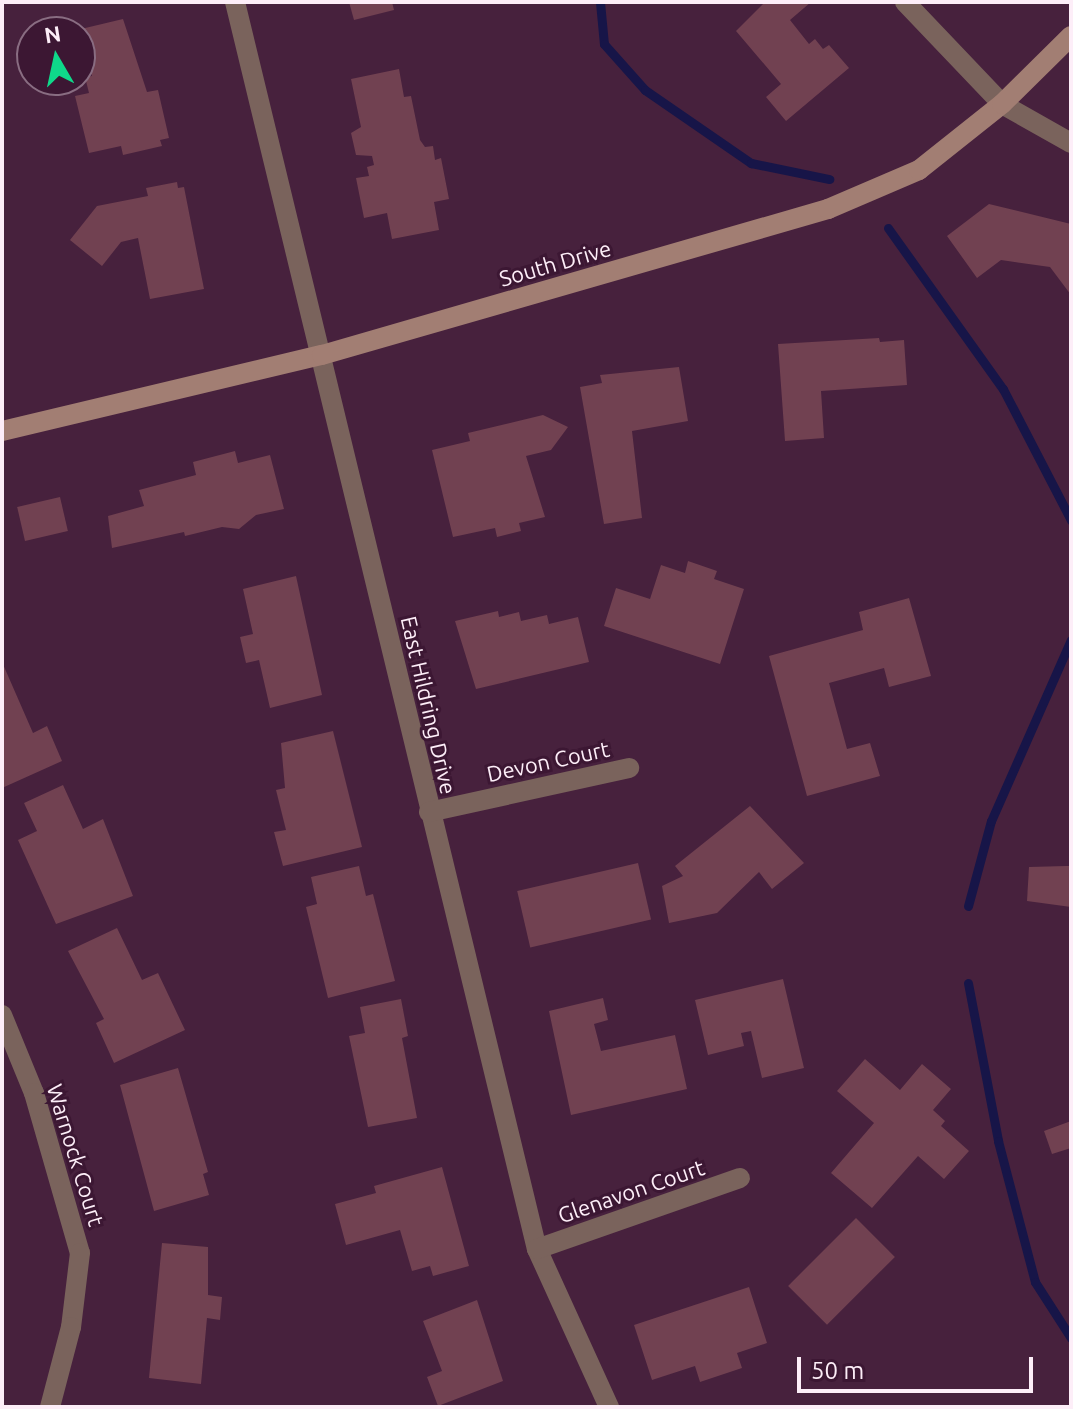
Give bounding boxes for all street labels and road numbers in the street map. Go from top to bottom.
street label: South Drive [496,234,614,292]
street label: East Hildring Drive [396,613,462,797]
street label: Devon Court [484,735,612,787]
street label: Warnock Court [42,1081,110,1229]
street label: Glenavon Court [554,1154,708,1228]

